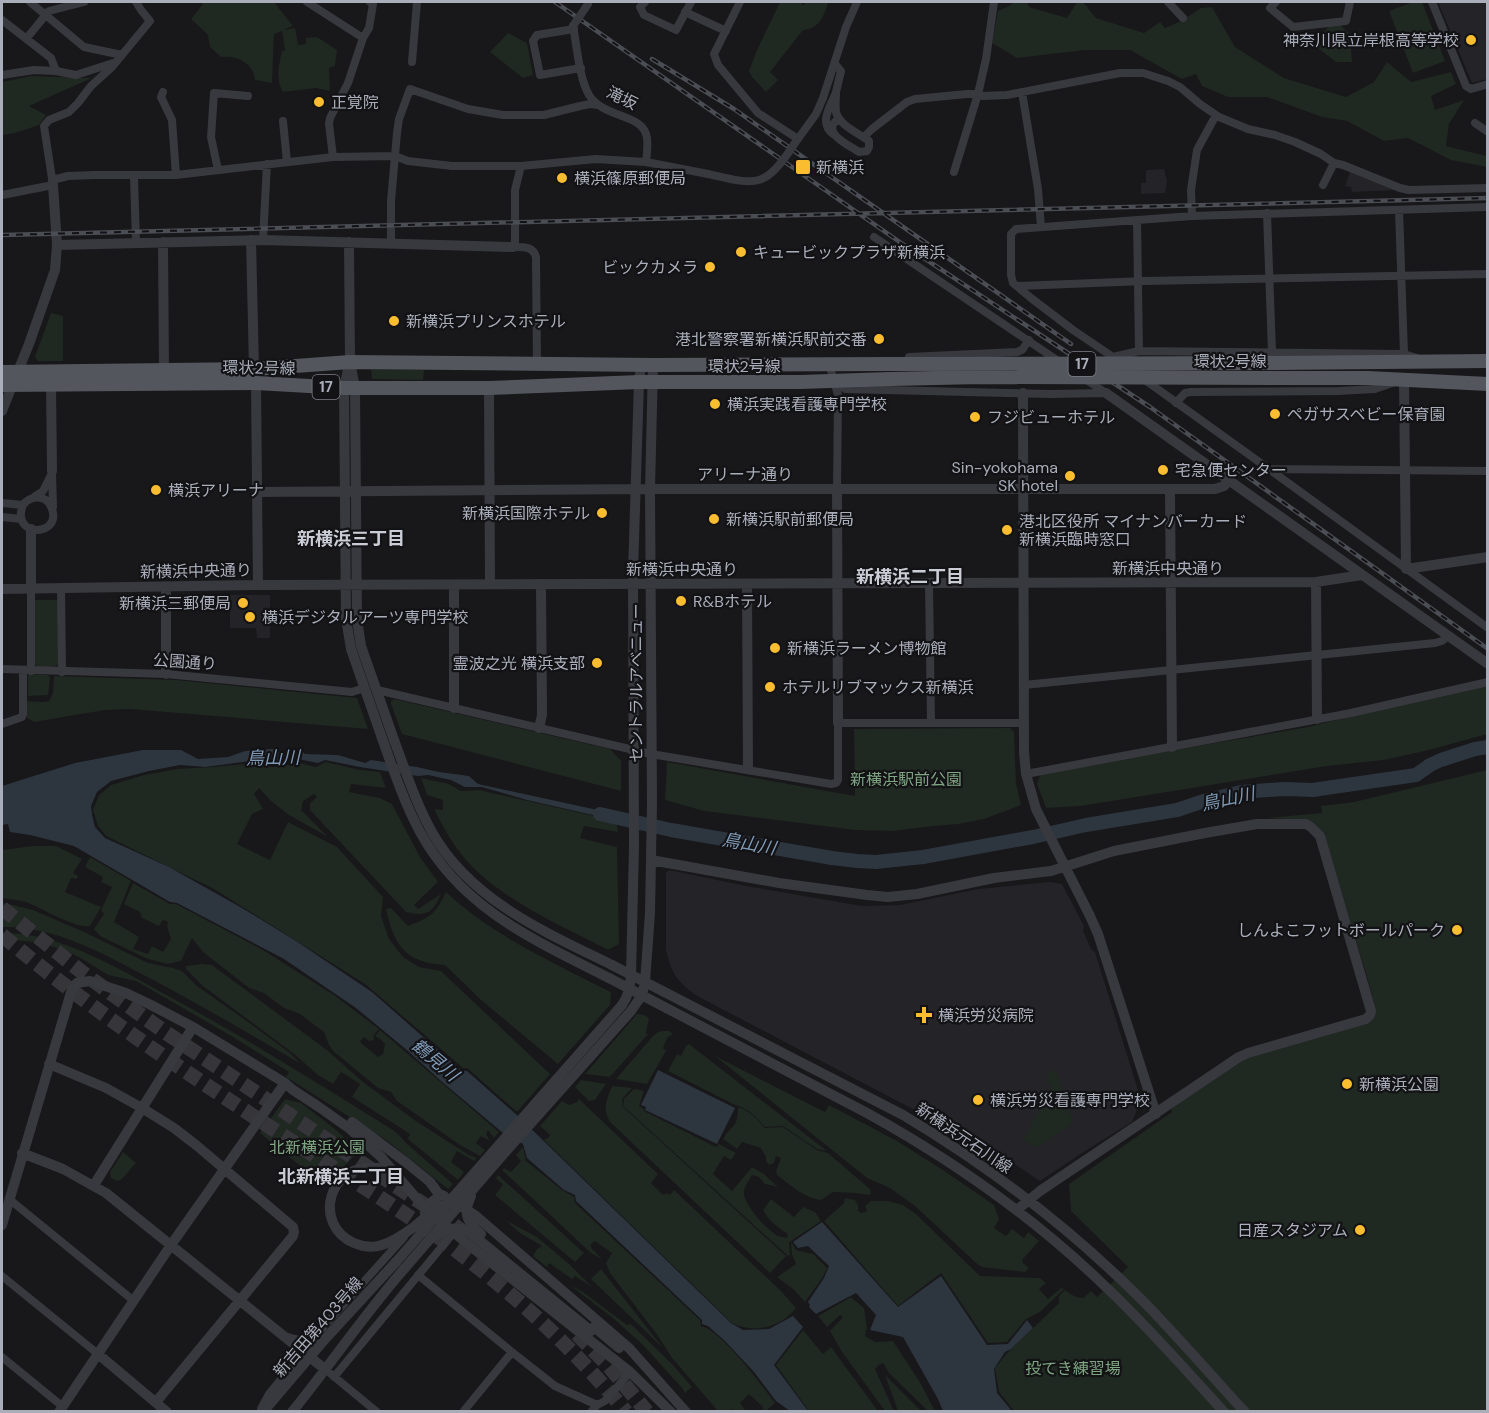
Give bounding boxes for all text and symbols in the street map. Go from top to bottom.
place label: 神奈川県立岸根高等学校 [1283,30,1459,51]
marker: 神奈川県立岸根高等学校 [1464,33,1478,47]
street label: 滝坂 [603,82,641,114]
place label: 正覚院 [331,92,379,113]
marker: 正覚院 [312,95,326,109]
place label: 新横浜 [816,157,864,178]
marker: 新横浜 [794,158,812,176]
place label: 横浜篠原郵便局 [574,168,686,189]
marker: 横浜篠原郵便局 [555,171,569,185]
place label: キュービックプラザ新横浜 [753,242,945,263]
marker: キュービックプラザ新横浜 [734,245,748,259]
place label: ビックカメラ [602,257,698,278]
marker: ビックカメラ [703,260,717,274]
place label: 新横浜プリンスホテル [406,311,566,332]
marker: 新横浜プリンスホテル [387,314,401,328]
place label: 港北警察署新横浜駅前交番 [675,329,867,350]
marker: 港北警察署新横浜駅前交番 [872,332,886,346]
street label: 環状2号線 [1193,351,1267,372]
road number: 17 [1068,352,1096,376]
street label: 環状2号線 [707,356,781,377]
street label: 環状2号線 [222,357,296,379]
road number: 17 [312,375,340,399]
place label: 横浜実践看護専門学校 [727,394,887,415]
marker: 横浜実践看護専門学校 [708,397,722,411]
place label: ペガサスベビー保育園 [1287,404,1446,425]
place label: フジビューホテル [987,407,1115,428]
marker: ペガサスベビー保育園 [1268,407,1282,421]
marker: フジビューホテル [968,410,982,424]
place label: Sin-yokohama SK hotel [952,457,1058,496]
place label: 宅急便センター [1175,460,1287,481]
marker: 宅急便センター [1156,463,1170,477]
street label: アリーナ通り [697,464,793,485]
marker: Sin-yokohama SK hotel [1063,469,1077,483]
place label: 横浜アリーナ [168,480,264,501]
marker: 横浜アリーナ [149,483,163,497]
place label: 新横浜国際ホテル [462,503,590,524]
marker: 新横浜国際ホテル [595,506,609,520]
place label: 新横浜駅前郵便局 [726,509,854,530]
place label: 港北区役所 マイナンバーカード 新横浜臨時窓口 [1019,511,1247,550]
marker: 新横浜駅前郵便局 [707,512,721,526]
marker: 港北区役所 マイナンバーカード 新横浜臨時窓口 [1000,523,1014,537]
district label: 新横浜三丁目 [297,527,405,551]
street label: 新横浜中央通り [1112,558,1224,579]
street label: 新横浜中央通り [626,559,738,580]
street label: 新横浜中央通り [140,560,252,582]
district label: 新横浜二丁目 [856,565,964,589]
place label: R&Bホテル [693,591,772,612]
place label: 新横浜三郵便局 [119,593,231,614]
marker: R&Bホテル [674,594,688,608]
marker: 新横浜三郵便局 [236,596,250,610]
street label: セントラルアベニュー [626,603,647,763]
place label: 横浜デジタルアーツ専門学校 [262,607,468,628]
marker: 横浜デジタルアーツ専門学校 [243,610,257,624]
place label: 新横浜ラーメン博物館 [787,638,946,659]
marker: 新横浜ラーメン博物館 [768,641,782,655]
street label: 公園通り [152,649,218,675]
place label: 霊波之光 横浜支部 [453,653,585,674]
marker: 霊波之光 横浜支部 [590,656,604,670]
place label: ホテルリブマックス新横浜 [782,677,974,698]
marker: ホテルリブマックス新横浜 [763,680,777,694]
water label: 鳥山川 [246,745,302,770]
park label: 新横浜駅前公園 [850,769,962,790]
water label: 鳥山川 [1199,781,1259,816]
water label: 鳥山川 [720,827,780,861]
place label: しんよこフットボールパーク [1237,920,1445,941]
marker: しんよこフットボールパーク [1450,923,1464,937]
place label: 横浜労災病院 [938,1005,1034,1026]
marker: 横浜労災病院 [915,1006,933,1024]
water label: 鶴見川 [407,1033,465,1088]
place label: 新横浜公園 [1359,1074,1439,1095]
marker: 新横浜公園 [1340,1077,1354,1091]
place label: 横浜労災看護専門学校 [990,1090,1150,1111]
marker: 横浜労災看護専門学校 [971,1093,985,1107]
street label: 新横浜元石川線 [912,1098,1016,1178]
park label: 北新横浜公園 [269,1137,365,1158]
district label: 北新横浜二丁目 [278,1165,404,1189]
place label: 日産スタジアム [1237,1220,1348,1241]
marker: 日産スタジアム [1353,1223,1367,1237]
street label: 新吉田第403号線 [269,1273,367,1381]
park label: 投てき練習場 [1025,1358,1121,1379]

